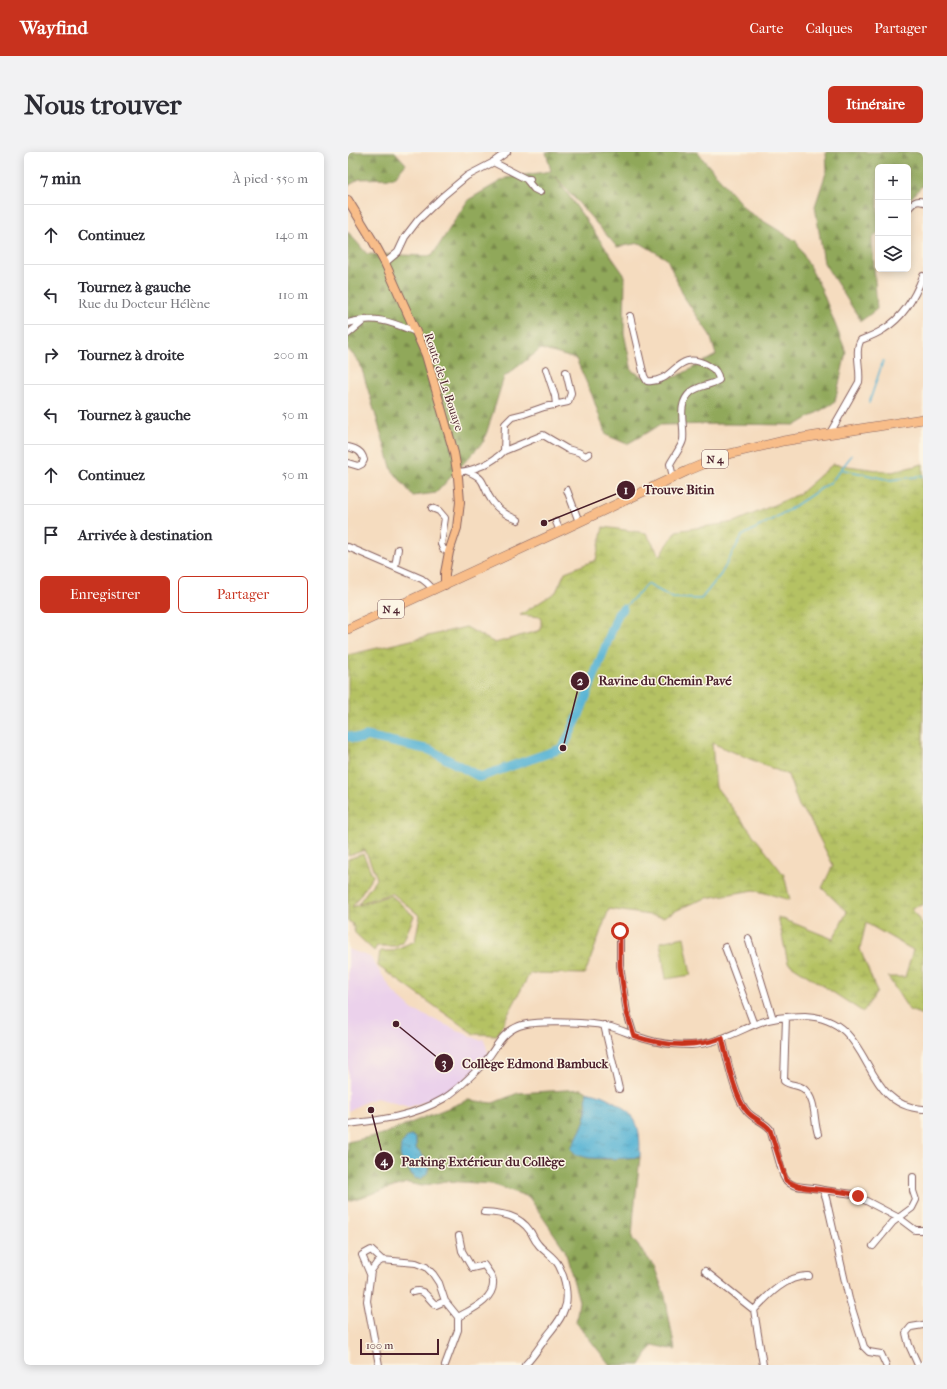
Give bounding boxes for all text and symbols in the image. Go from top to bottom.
text: Wayfind [20,17,88,39]
text: Carte [750,20,783,37]
text: Calques [805,20,852,37]
text: Partager [874,20,927,37]
button: Itinéraire [828,86,923,123]
text: Nous trouver [24,88,181,121]
map controls [875,164,911,272]
button: + [875,164,911,200]
text: 7 min [40,168,81,188]
text: À pied · 550 m [232,171,308,186]
button: − [875,200,911,236]
icon: ahead [40,224,62,246]
text: Continuez [78,226,145,244]
text: 140 m [275,227,308,242]
button: layers [875,236,911,272]
text: Tournez à gauche [78,278,191,296]
icon: left [40,284,62,306]
text: 110 m [278,287,308,302]
text: Rue du Docteur Hélène [78,296,210,311]
street label: Route de La Bouaye [422,331,467,433]
icon: right [40,344,62,366]
text: Tournez à droite [78,346,184,364]
text: 200 m [273,347,308,362]
icon: left [40,404,62,426]
text: Tournez à gauche [78,406,191,424]
text: 50 m [282,407,308,422]
road number: N 4 [702,450,728,468]
icon: ahead [40,464,62,486]
text: Continuez [78,466,145,484]
text: 50 m [282,467,308,482]
callout: Trouve Bitin [616,477,723,502]
text: Trouve Bitin [643,482,715,497]
text: 1 [624,483,628,497]
icon: arrive [40,524,62,546]
text: Arrivée à destination [78,526,213,544]
button: Enregistrer [40,576,170,613]
button: Partager [178,576,308,613]
road number: N 4 [378,600,404,618]
callout: Ravine du Chemin Pavé [570,668,740,693]
text: Ravine du Chemin Pavé [598,673,732,688]
text: 2 [577,674,584,688]
route start [611,922,629,940]
callout: Collège Edmond Bambuck [434,1051,616,1076]
text: 3 [442,1056,447,1071]
text: Collège Edmond Bambuck [462,1056,609,1072]
callout: Parking Extérieur du Collège [374,1149,573,1174]
text: 4 [379,1154,388,1169]
text: Parking Extérieur du Collège [401,1154,565,1170]
route end [849,1187,867,1205]
scale bar [360,1337,439,1356]
text: 100 m [366,1339,394,1352]

